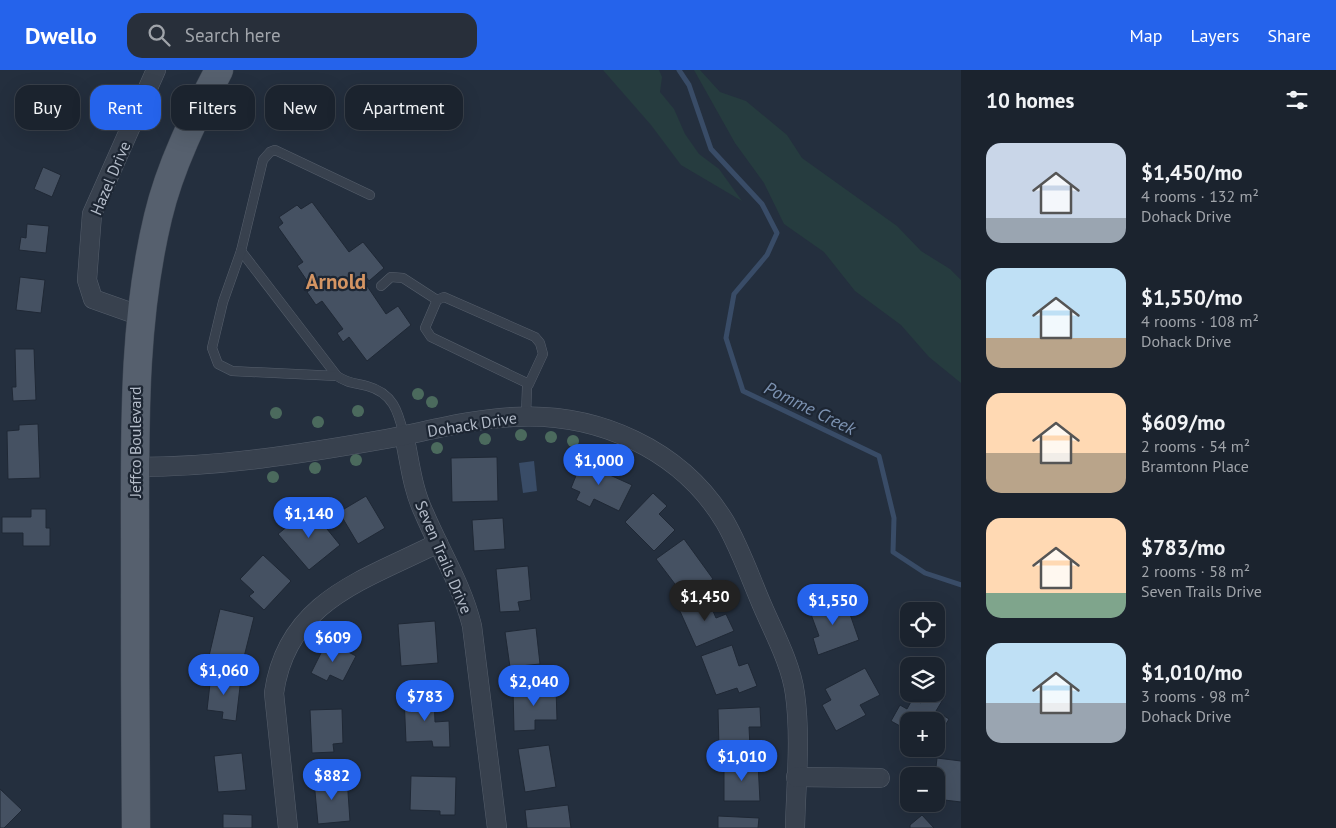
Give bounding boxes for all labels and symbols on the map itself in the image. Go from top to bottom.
street label: Hazel Drive [85,138,135,218]
district label: Arnold [306,268,366,295]
water label: Pomme Creek [760,376,860,440]
street label: Jeffco Boulevard [125,386,145,499]
street label: Dohack Drive [426,407,518,441]
pin: $1,000 [558,444,640,486]
pin: $1,140 [268,496,350,539]
street label: Seven Trails Drive [411,497,477,617]
pin: $1,450 [664,580,746,622]
pin: $1,550 [792,584,874,626]
pin: $609 [303,620,363,663]
pin: $1,060 [183,654,265,696]
pin: $2,040 [493,664,575,707]
pin: $783 [395,680,455,722]
pin: $1,010 [701,740,783,782]
pin: $882 [302,758,362,801]

